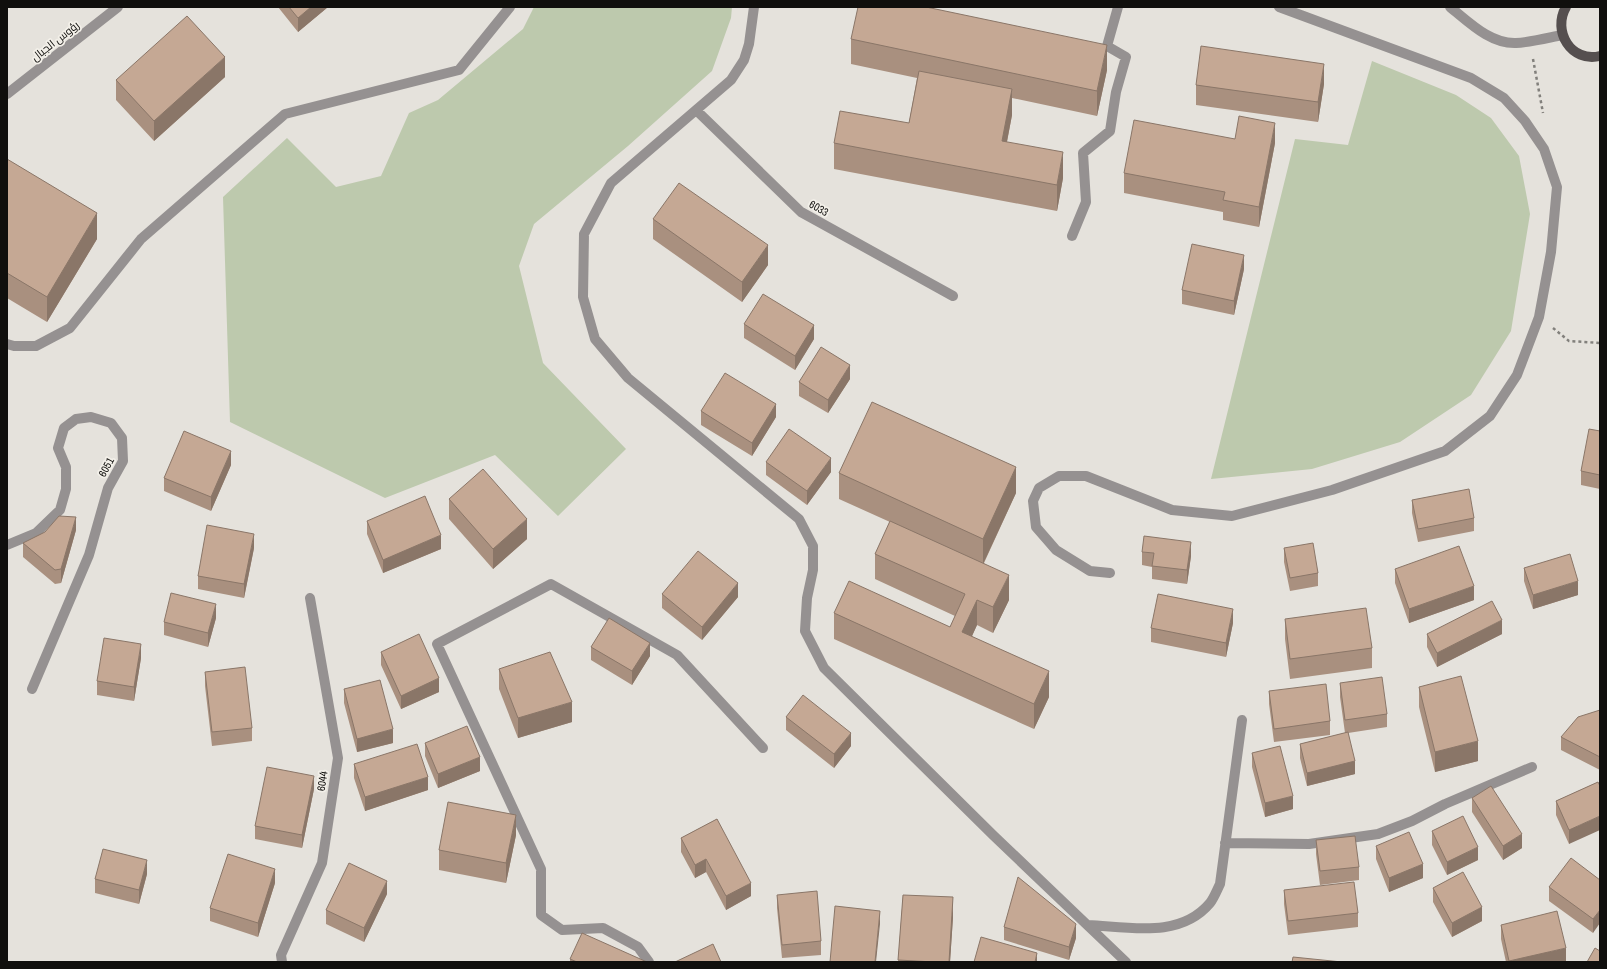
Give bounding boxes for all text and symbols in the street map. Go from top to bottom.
street label: رؤوس الجبال [28,18,82,64]
street label: 6033 [807,197,831,219]
street label: 6051 [95,455,117,479]
street label: 6044 [314,770,330,792]

